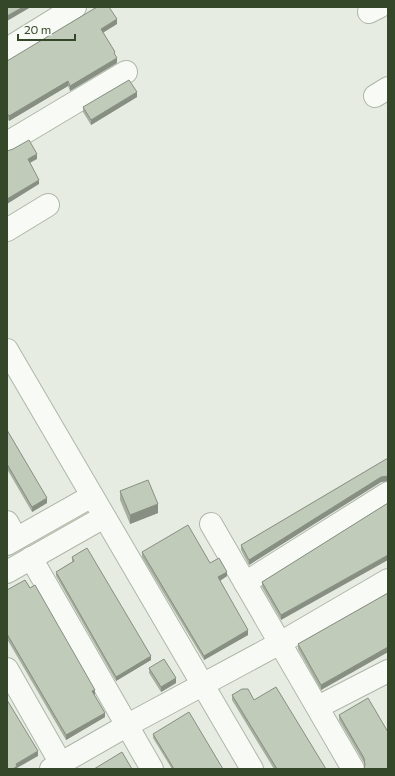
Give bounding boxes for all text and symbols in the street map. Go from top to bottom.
scale bar [18,16,75,42]
text: 20 m [24,22,51,36]

